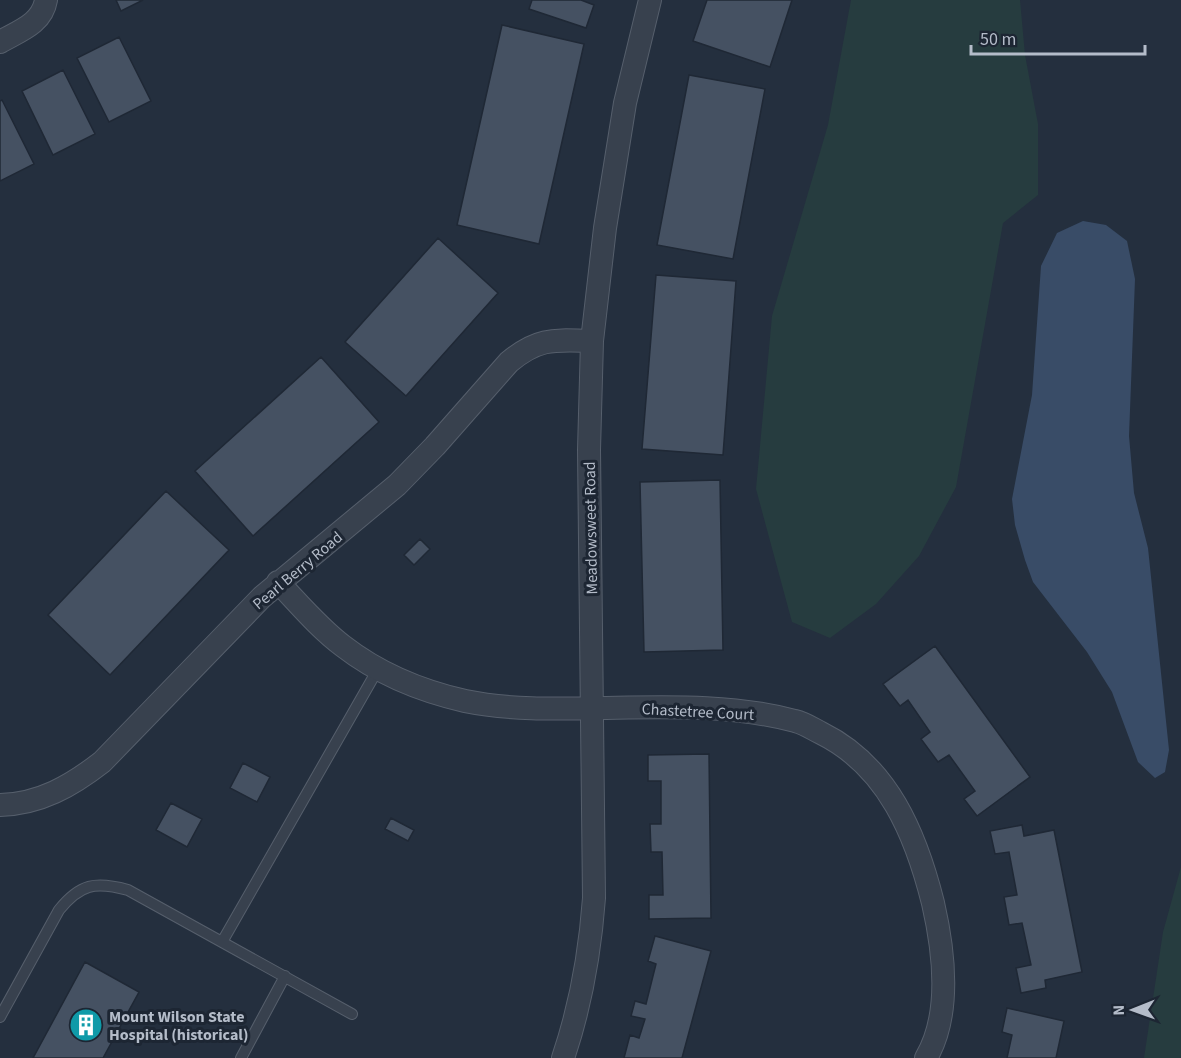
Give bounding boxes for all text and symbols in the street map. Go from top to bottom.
scale bar [971,18,1145,56]
text: 50 m [980,27,1016,52]
street label: Meadowsweet Road [579,461,603,595]
street label: Pearl Berry Road [248,527,347,615]
street label: Chastetree Court [641,698,755,726]
north arrow [1103,980,1163,1040]
text: N [1108,1005,1130,1016]
place label: Mount Wilson State Hospital (historical) [109,1006,248,1046]
building icon: Mount Wilson State Hospital (historical) [68,1007,104,1043]

